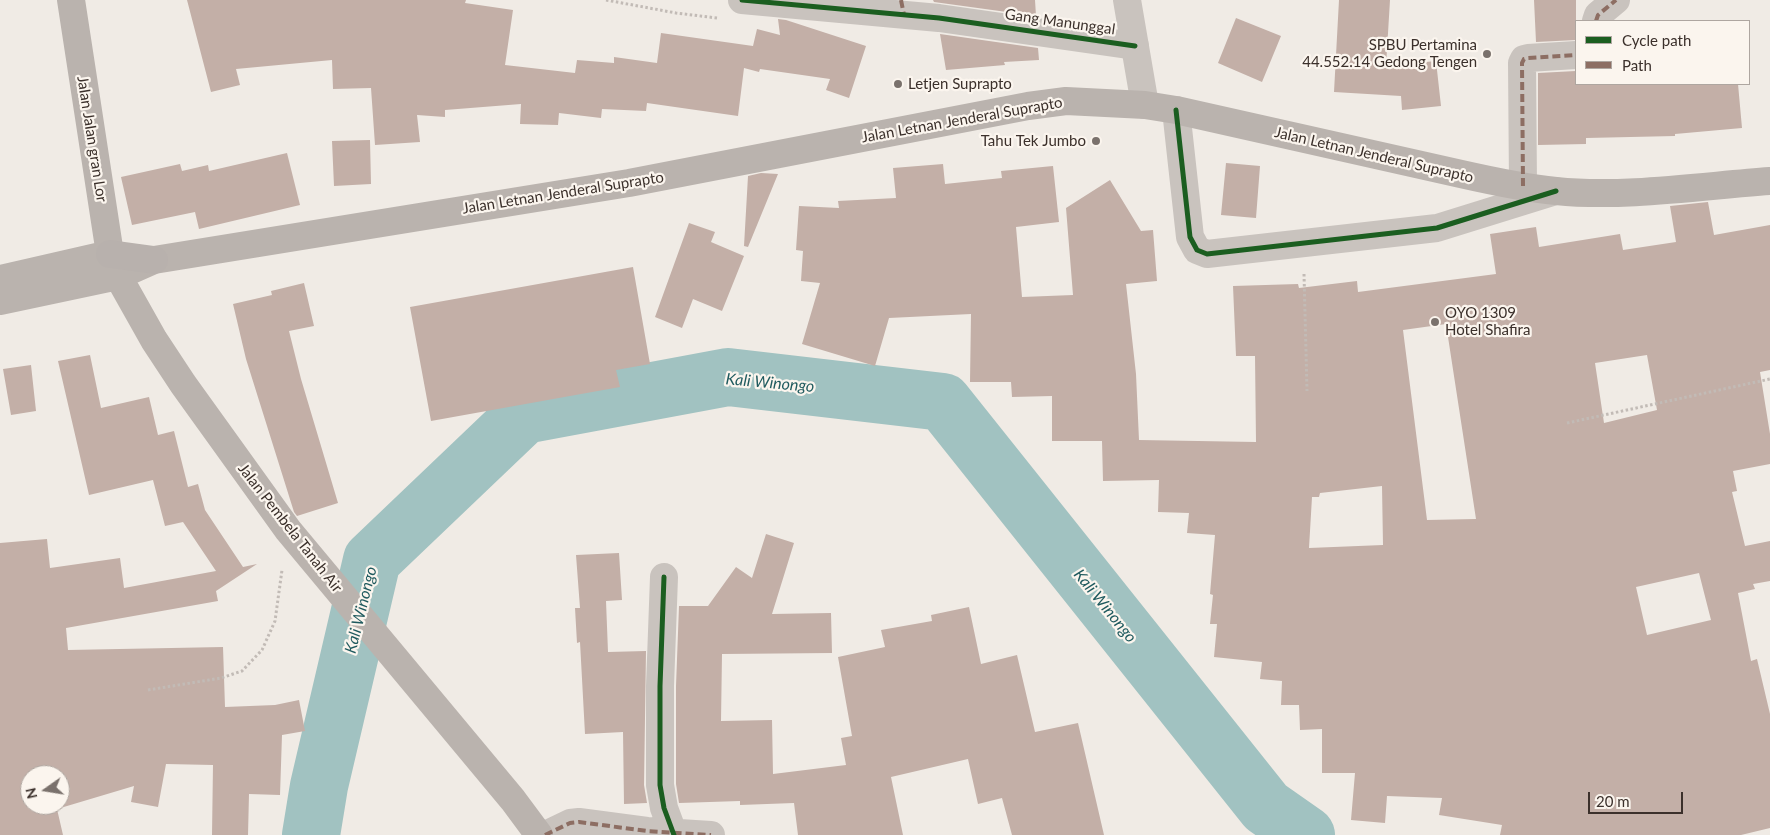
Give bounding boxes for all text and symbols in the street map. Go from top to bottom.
street label: Gang Manunggal [1004,5,1116,39]
legend [1575,20,1750,85]
text: Cycle path [1622,31,1691,49]
place label: SPBU Pertamina 44.552.14 Gedong Tengen [1302,36,1477,71]
marker: SPBU Pertamina 44.552.14 Gedong Tengen [1481,48,1493,60]
text: Path [1622,56,1652,74]
street label: Jalan Jalan gran Lor [73,75,111,203]
place label: Letjen Suprapto [908,75,1012,93]
marker: Letjen Suprapto [892,78,904,90]
street label: Jalan Letnan Jenderal Suprapto [860,93,1064,147]
street label: Jalan Letnan Jenderal Suprapto [1273,123,1475,187]
place label: Tahu Tek Jumbo [981,132,1086,150]
marker: Tahu Tek Jumbo [1090,135,1102,147]
street label: Jalan Letnan Jenderal Suprapto [461,168,665,218]
place label: OYO 1309 Hotel Shafira [1445,304,1530,339]
marker: OYO 1309 Hotel Shafira [1429,316,1441,328]
water label: Kali Winongo [725,370,815,396]
street label: Jalan Pembela Tanah Air [234,460,346,596]
water label: Kali Winongo [341,565,381,655]
water label: Kali Winongo [1070,565,1140,647]
north arrow [20,765,70,815]
scale bar [1590,782,1685,814]
text: N [21,786,40,800]
text: 20 m [1596,792,1630,810]

